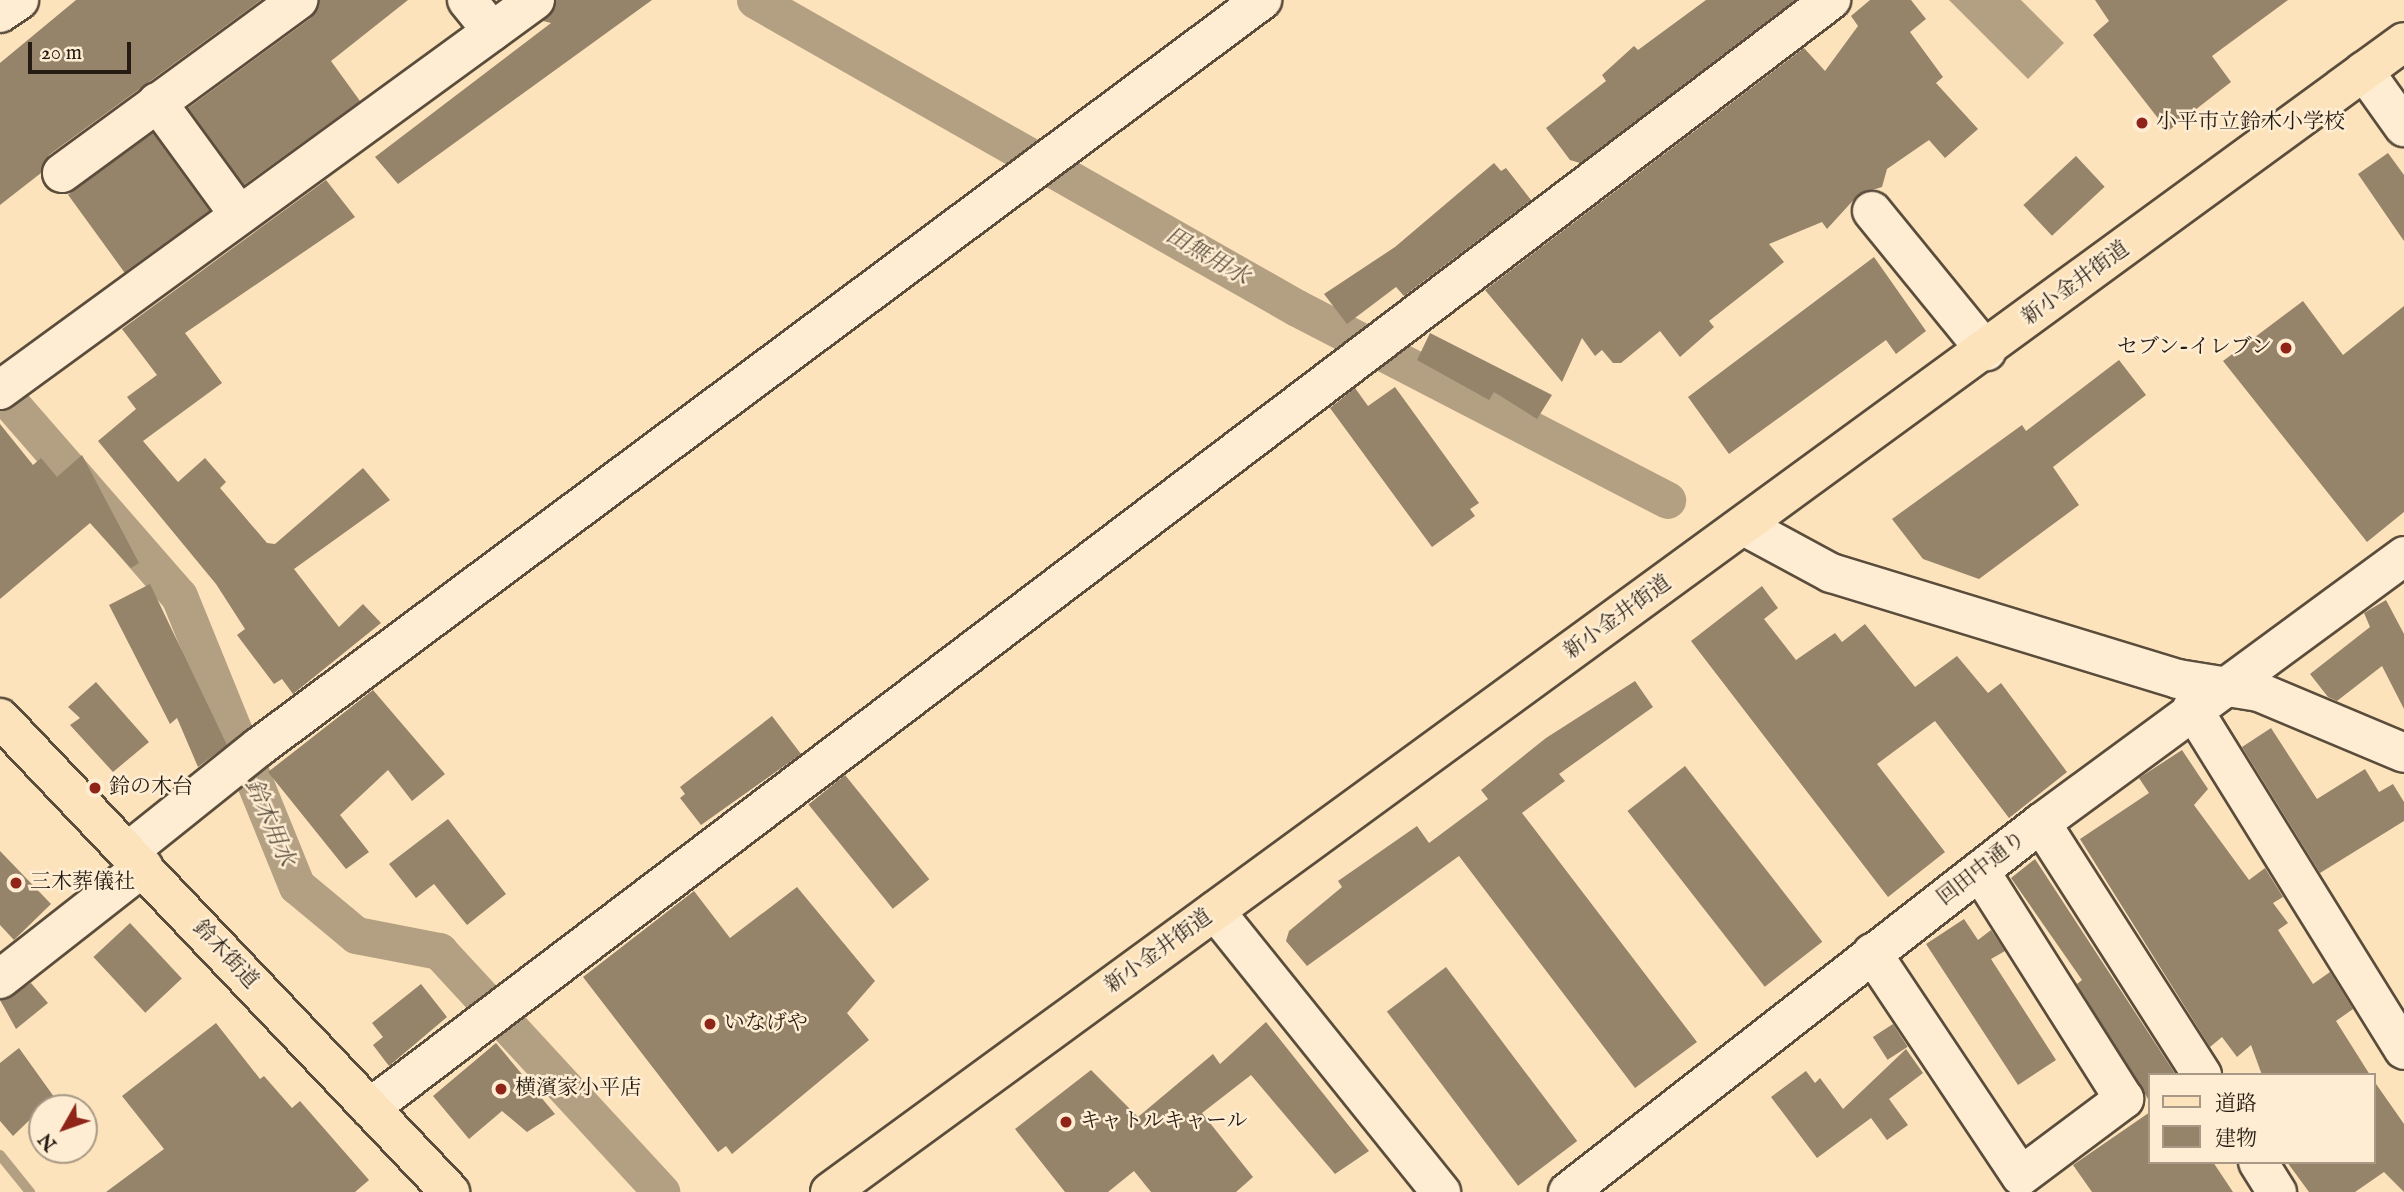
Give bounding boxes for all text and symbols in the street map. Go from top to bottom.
scale bar [32,28,135,72]
text: 20 m [41,40,82,67]
place label: 小平市立鈴木小学校 [2156,110,2345,136]
marker: 小平市立鈴木小学校 [2134,115,2150,131]
water label: 田無用水 [1160,222,1254,292]
street label: 新小金井街道 [2018,237,2134,331]
place label: セブン-イレブン [2115,335,2272,361]
marker: セブン-イレブン [2278,340,2294,356]
street label: 新小金井街道 [1560,571,1676,665]
place label: 鈴の木台 [109,775,193,801]
water label: 鈴木用水 [238,775,300,871]
marker: 鈴の木台 [87,780,103,796]
street label: 回田中通り [1933,827,2031,911]
place label: 三木葬儀社 [30,870,135,896]
marker: 三木葬儀社 [8,875,24,891]
street label: 新小金井街道 [1101,905,1217,999]
street label: 鈴木街道 [187,916,263,994]
place label: いなげや [724,1011,808,1037]
marker: いなげや [702,1016,718,1032]
legend [2148,1073,2376,1164]
place label: 横濱家小平店 [515,1076,641,1102]
marker: 横濱家小平店 [493,1081,509,1097]
text: 道路 [2215,1091,2257,1118]
north arrow [28,1094,98,1164]
place label: キャトルキャール [1080,1109,1248,1135]
marker: キャトルキャール [1058,1114,1074,1130]
text: 建物 [2215,1126,2257,1153]
text: N [34,1127,63,1155]

